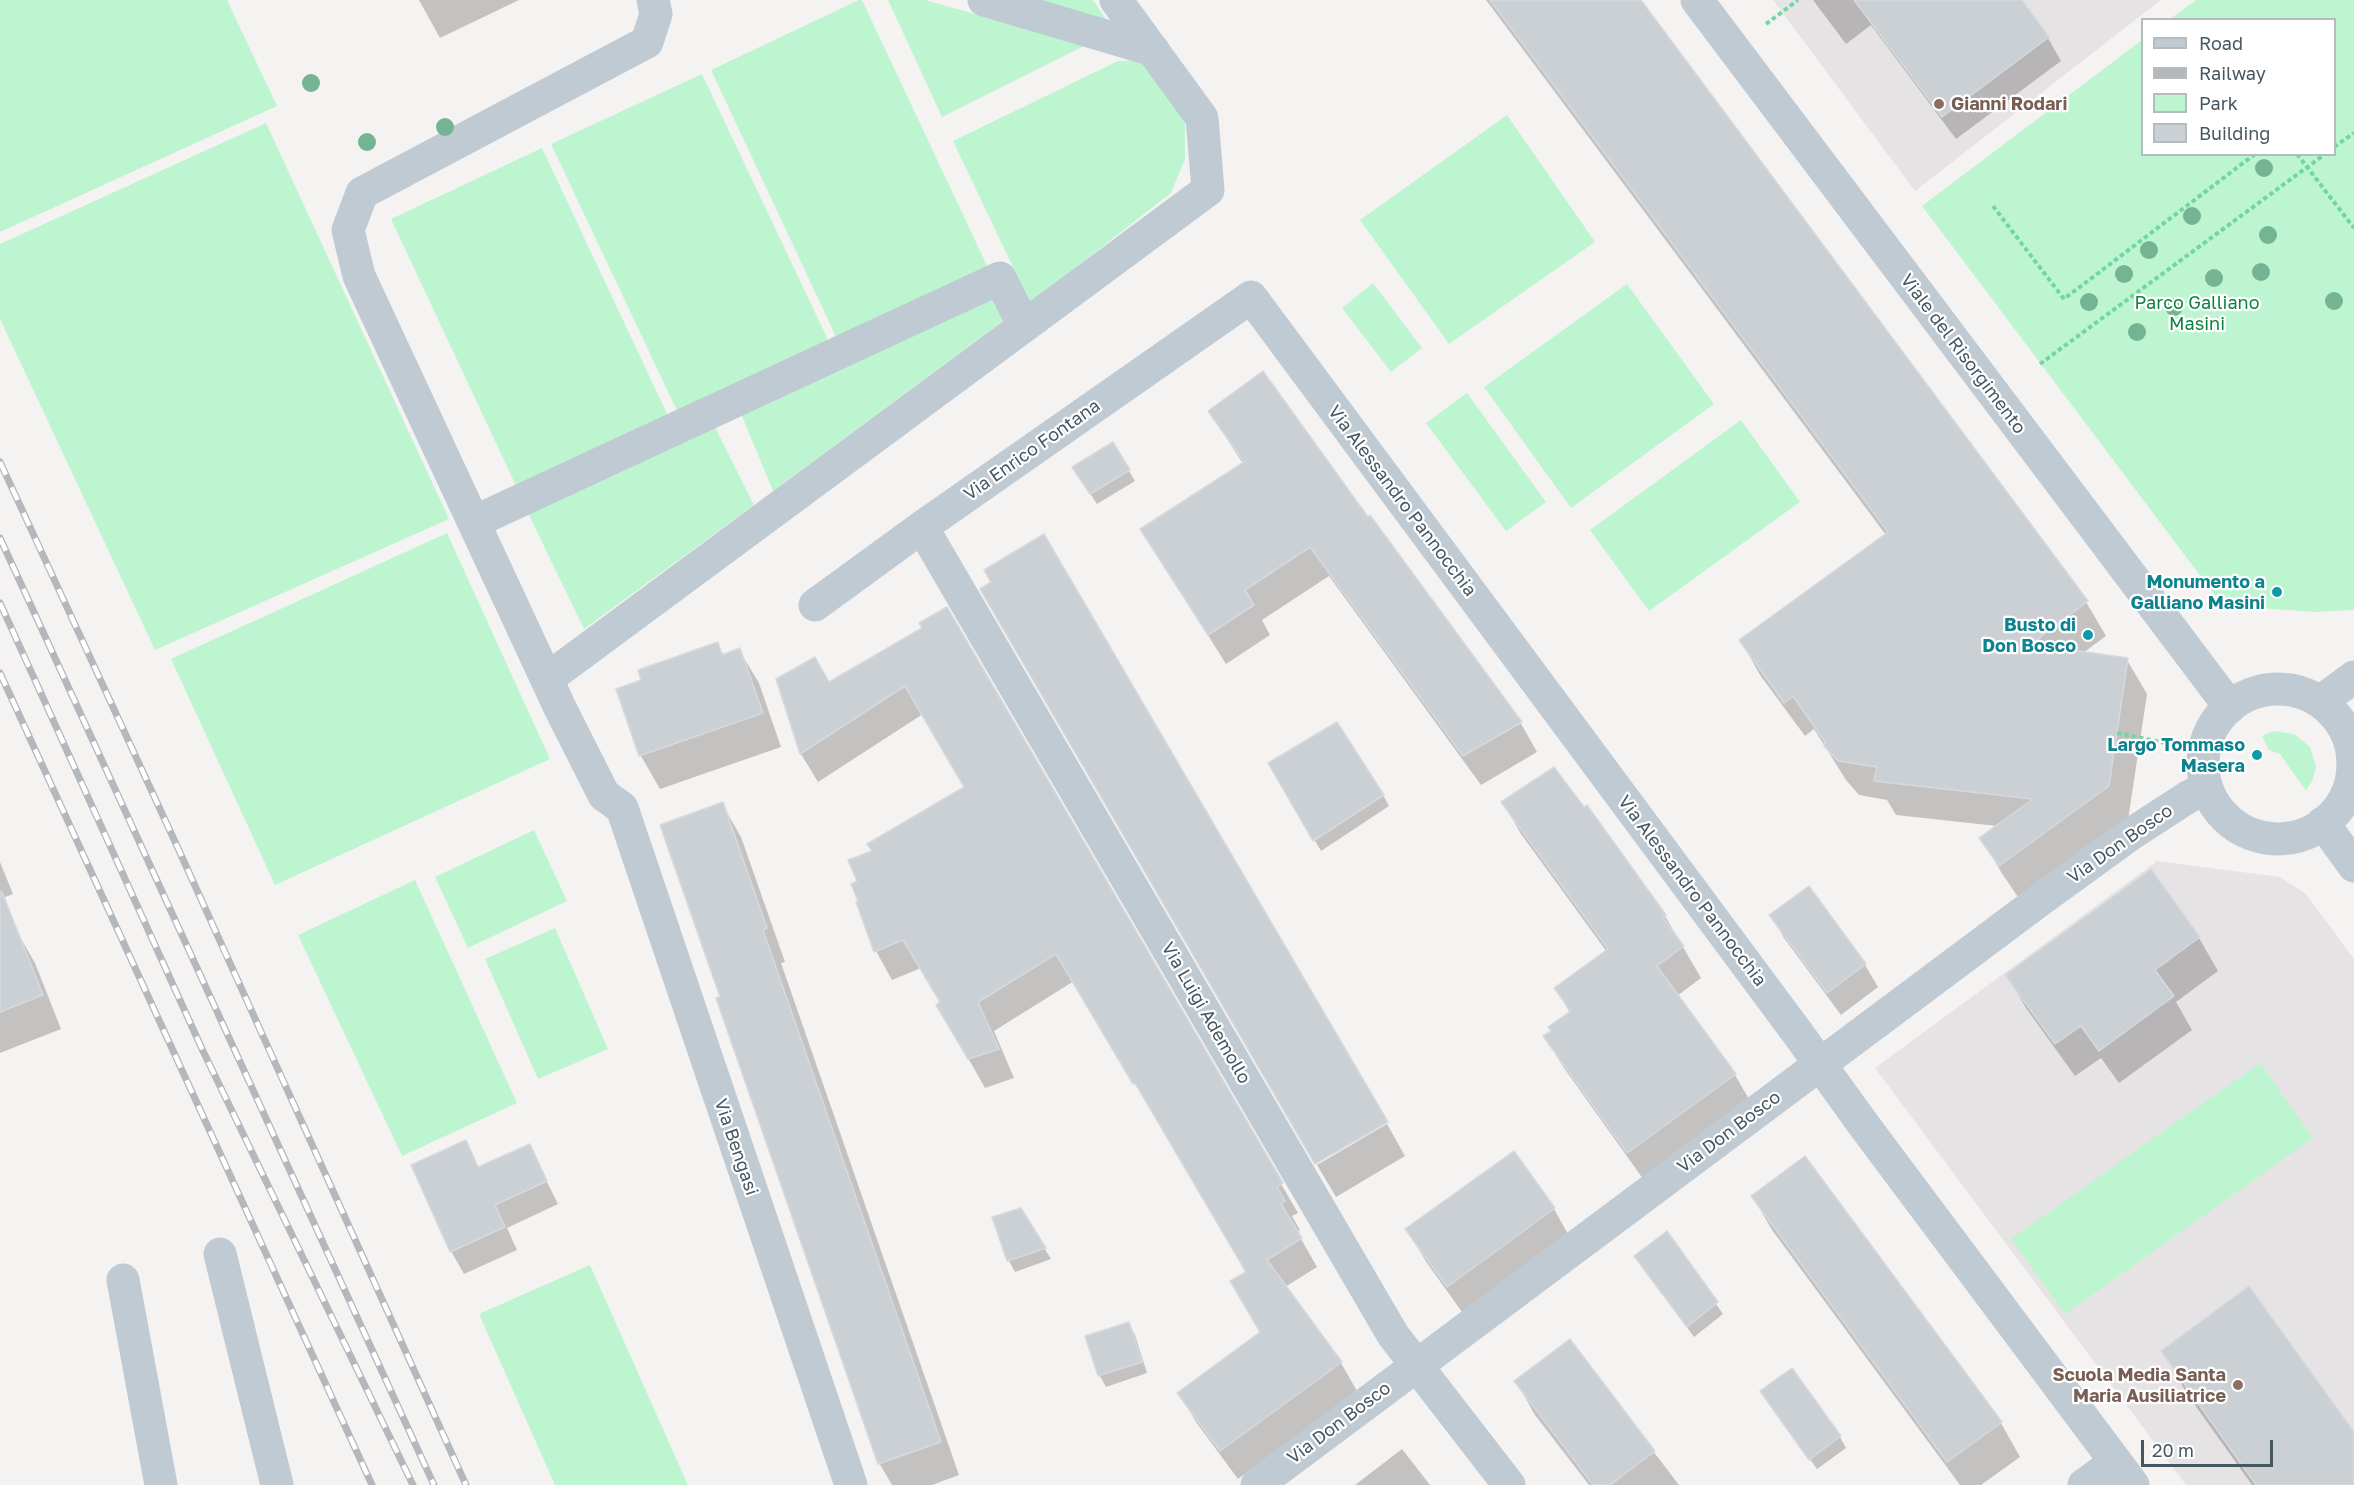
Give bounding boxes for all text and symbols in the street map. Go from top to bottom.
legend [2141,18,2336,156]
text: Road [2199,32,2243,54]
text: Railway [2199,62,2266,84]
text: Park [2199,92,2238,114]
place label: Gianni Rodari [1951,93,2067,115]
marker: Gianni Rodari [1932,97,1946,111]
text: Building [2199,122,2270,144]
street label: Viale del Risorgimento [1896,270,2030,438]
park label: Parco Galliano Masini [2135,292,2259,334]
street label: Via Enrico Fontana [960,395,1104,505]
street label: Via Alessandro Pannocchia [1323,401,1481,601]
place label: Monumento a Galliano Masini [2130,571,2265,614]
marker: Monumento a Galliano Masini [2270,585,2284,599]
place label: Busto di Don Bosco [1982,614,2076,656]
marker: Busto di Don Bosco [2081,628,2095,642]
place label: Largo Tommaso Masera [2107,734,2245,777]
marker: Largo Tommaso Masera [2250,748,2264,762]
street label: Via Alessandro Pannocchia [1613,791,1771,991]
street label: Via Don Bosco [2063,800,2177,888]
street label: Via Luigi Ademollo [1157,938,1255,1088]
street label: Via Don Bosco [1673,1086,1785,1178]
street label: Via Bengasi [709,1096,763,1198]
place label: Scuola Media Santa Maria Ausiliatrice [2052,1364,2226,1406]
street label: Via Don Bosco [1283,1377,1395,1469]
marker: Scuola Media Santa Maria Ausiliatrice [2231,1378,2245,1392]
scale bar [2144,1428,2276,1466]
text: 20 m [2152,1439,2194,1461]

